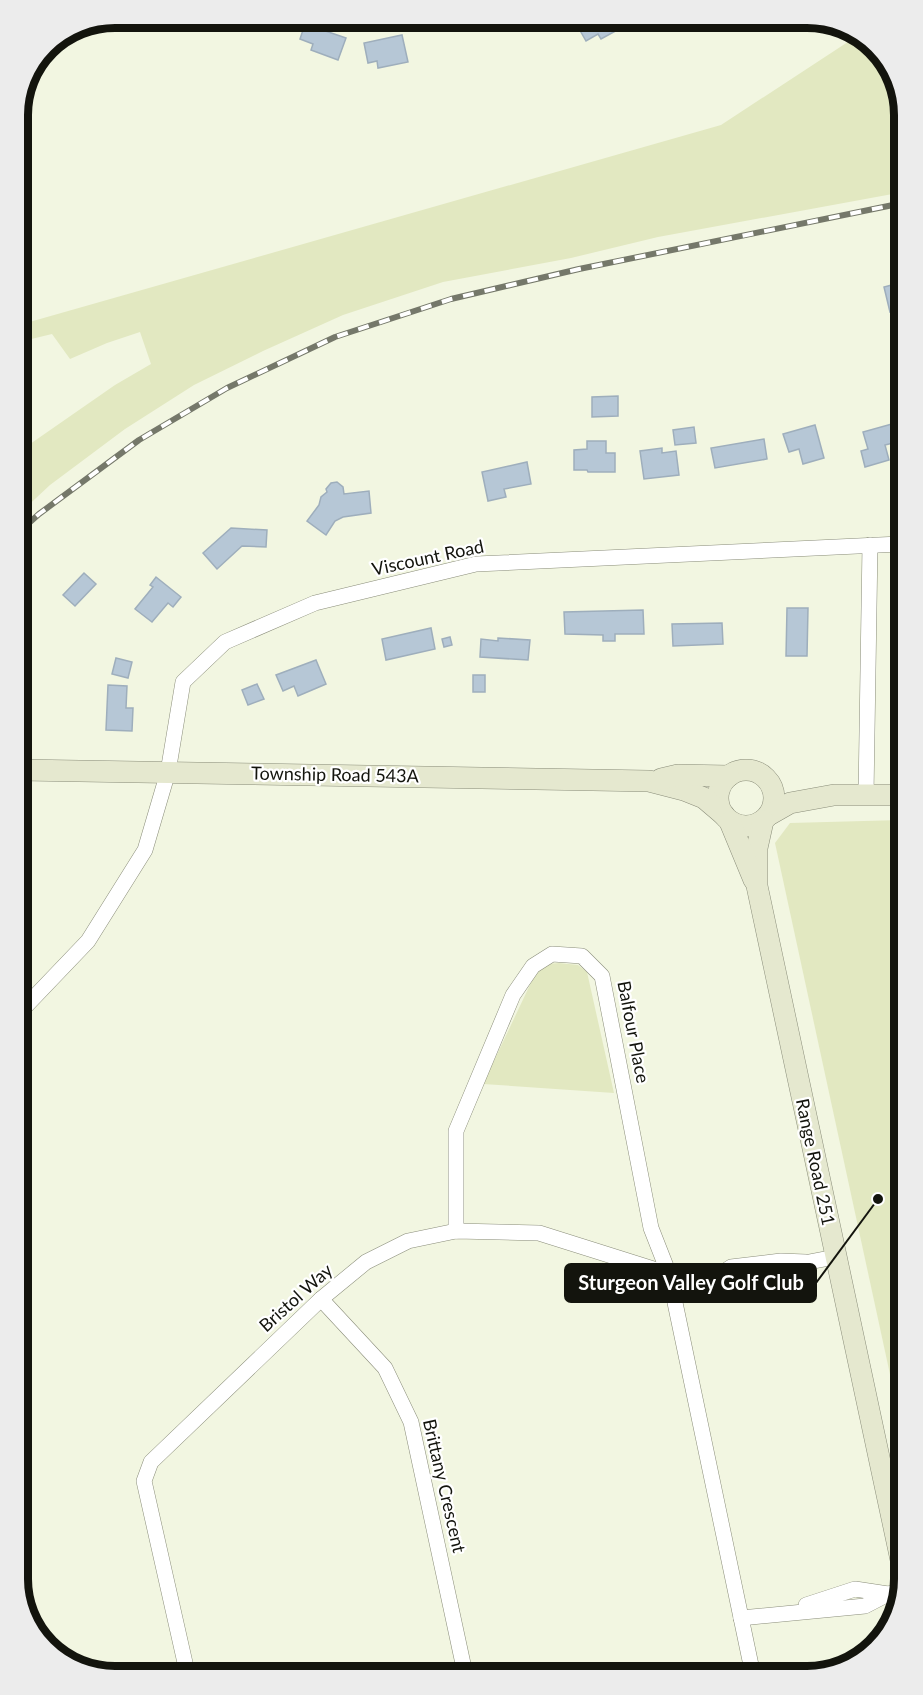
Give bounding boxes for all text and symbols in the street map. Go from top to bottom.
street label: Viscount Road [370,534,486,580]
street label: Township Road 543A [251,762,420,786]
street label: Balfour Place [613,979,655,1085]
street label: Range Road 251 [792,1096,840,1227]
street label: Bristol Way [254,1258,337,1336]
callout: Sturgeon Valley Golf Club [565,1264,816,1302]
text: Sturgeon Valley Golf Club [578,1270,804,1294]
street label: Brittany Crescent [419,1417,471,1555]

